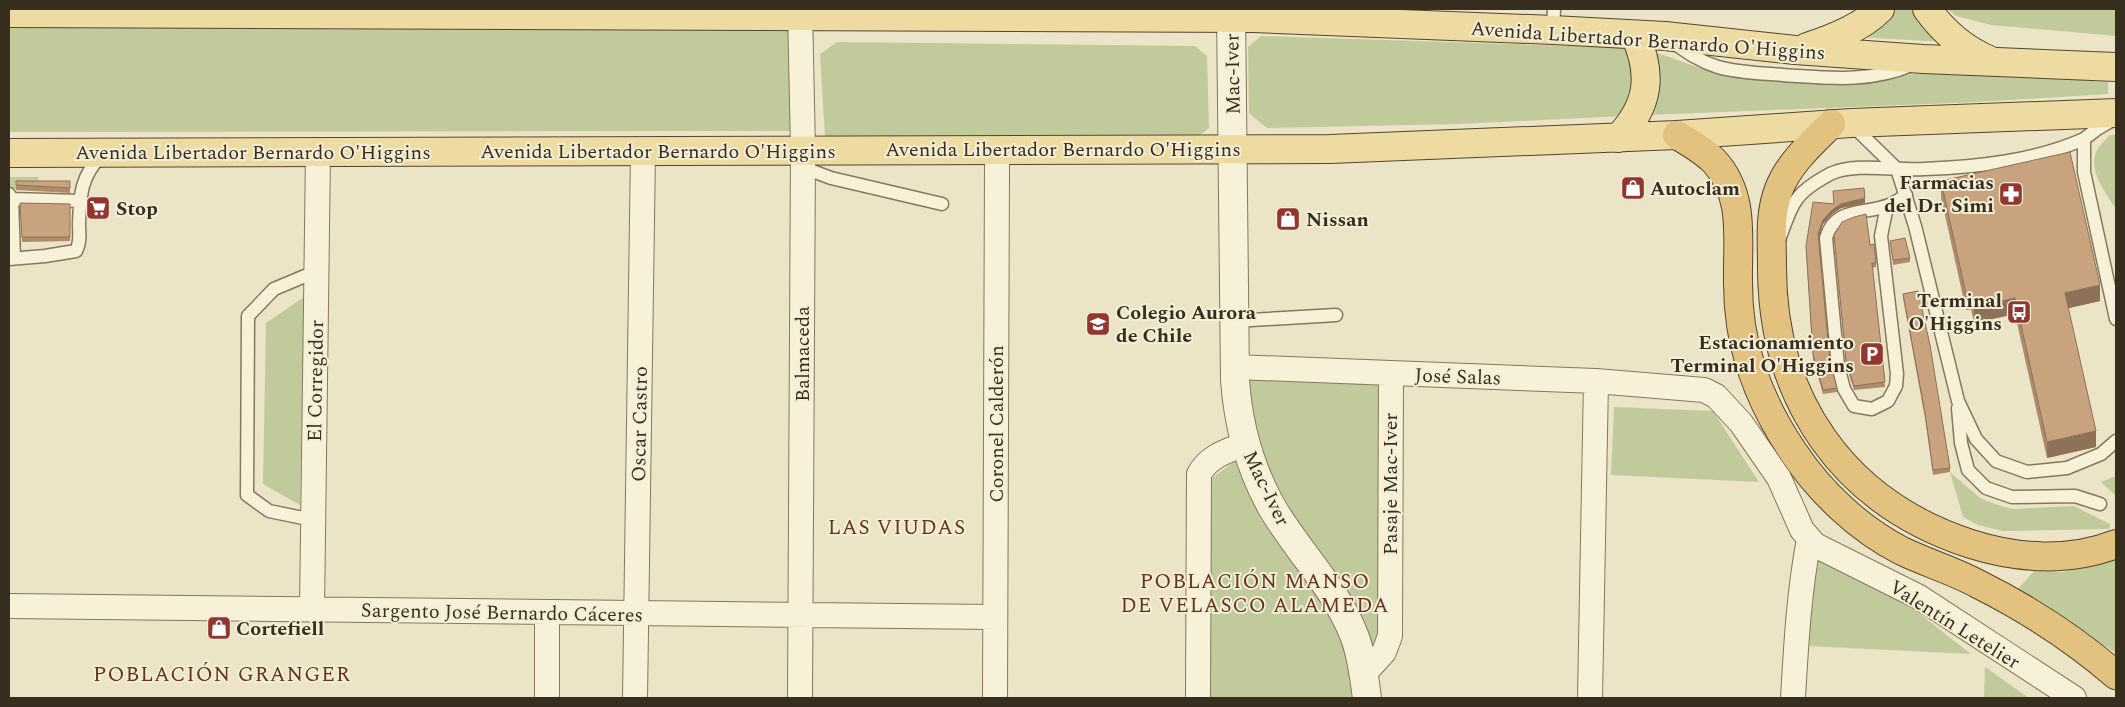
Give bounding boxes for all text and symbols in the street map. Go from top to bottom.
street label: Avenida Libertador Bernardo O'Higgins [1469,14,1826,68]
street label: Mac-Iver [1217,33,1249,115]
street label: Avenida Libertador Bernardo O'Higgins [885,135,1241,165]
street label: Avenida Libertador Bernardo O'Higgins [480,137,836,167]
street label: Avenida Libertador Bernardo O'Higgins [75,138,431,168]
place label: Farmacias del Dr. Simi [1884,168,1994,221]
place label: Autoclam [1650,174,1740,204]
shop icon: Autoclam [1620,175,1646,201]
pharmacy icon: Farmacias del Dr. Simi [1998,181,2024,207]
place label: Stop [116,194,158,224]
supermarket icon: Stop [85,195,111,221]
place label: Nissan [1306,205,1369,235]
shop icon: Nissan [1275,206,1301,232]
place label: Terminal O'Higgins [1909,286,2002,339]
place label: Colegio Aurora de Chile [1116,298,1257,351]
bus stop icon: Terminal O'Higgins [2006,299,2032,325]
street label: Balmaceda [788,306,818,402]
school or university icon: Colegio Aurora de Chile [1085,311,1111,337]
street label: El Corregidor [300,320,332,442]
place label: Estacionamiento Terminal O'Higgins [1671,328,1854,381]
parking icon: Estacionamiento Terminal O'Higgins [1859,341,1885,367]
street label: Coronel Calderón [982,345,1012,503]
street label: José Salas [1414,360,1502,394]
street label: Oscar Castro [624,366,656,482]
street label: Pasaje Mac-Iver [1376,413,1406,555]
street label: Mac-Iver [1235,445,1297,531]
district label: LAS VIUDAS [828,512,966,544]
district label: POBLACIÓN MANSO DE VELASCO ALAMEDA [1120,566,1390,622]
street label: Valentín Letelier [1883,573,2026,677]
street label: Sargento José Bernardo Cáceres [361,596,643,630]
place label: Cortefiell [236,614,324,644]
shop icon: Cortefiell [206,615,232,641]
district label: POBLACIÓN GRANGER [93,659,351,691]

